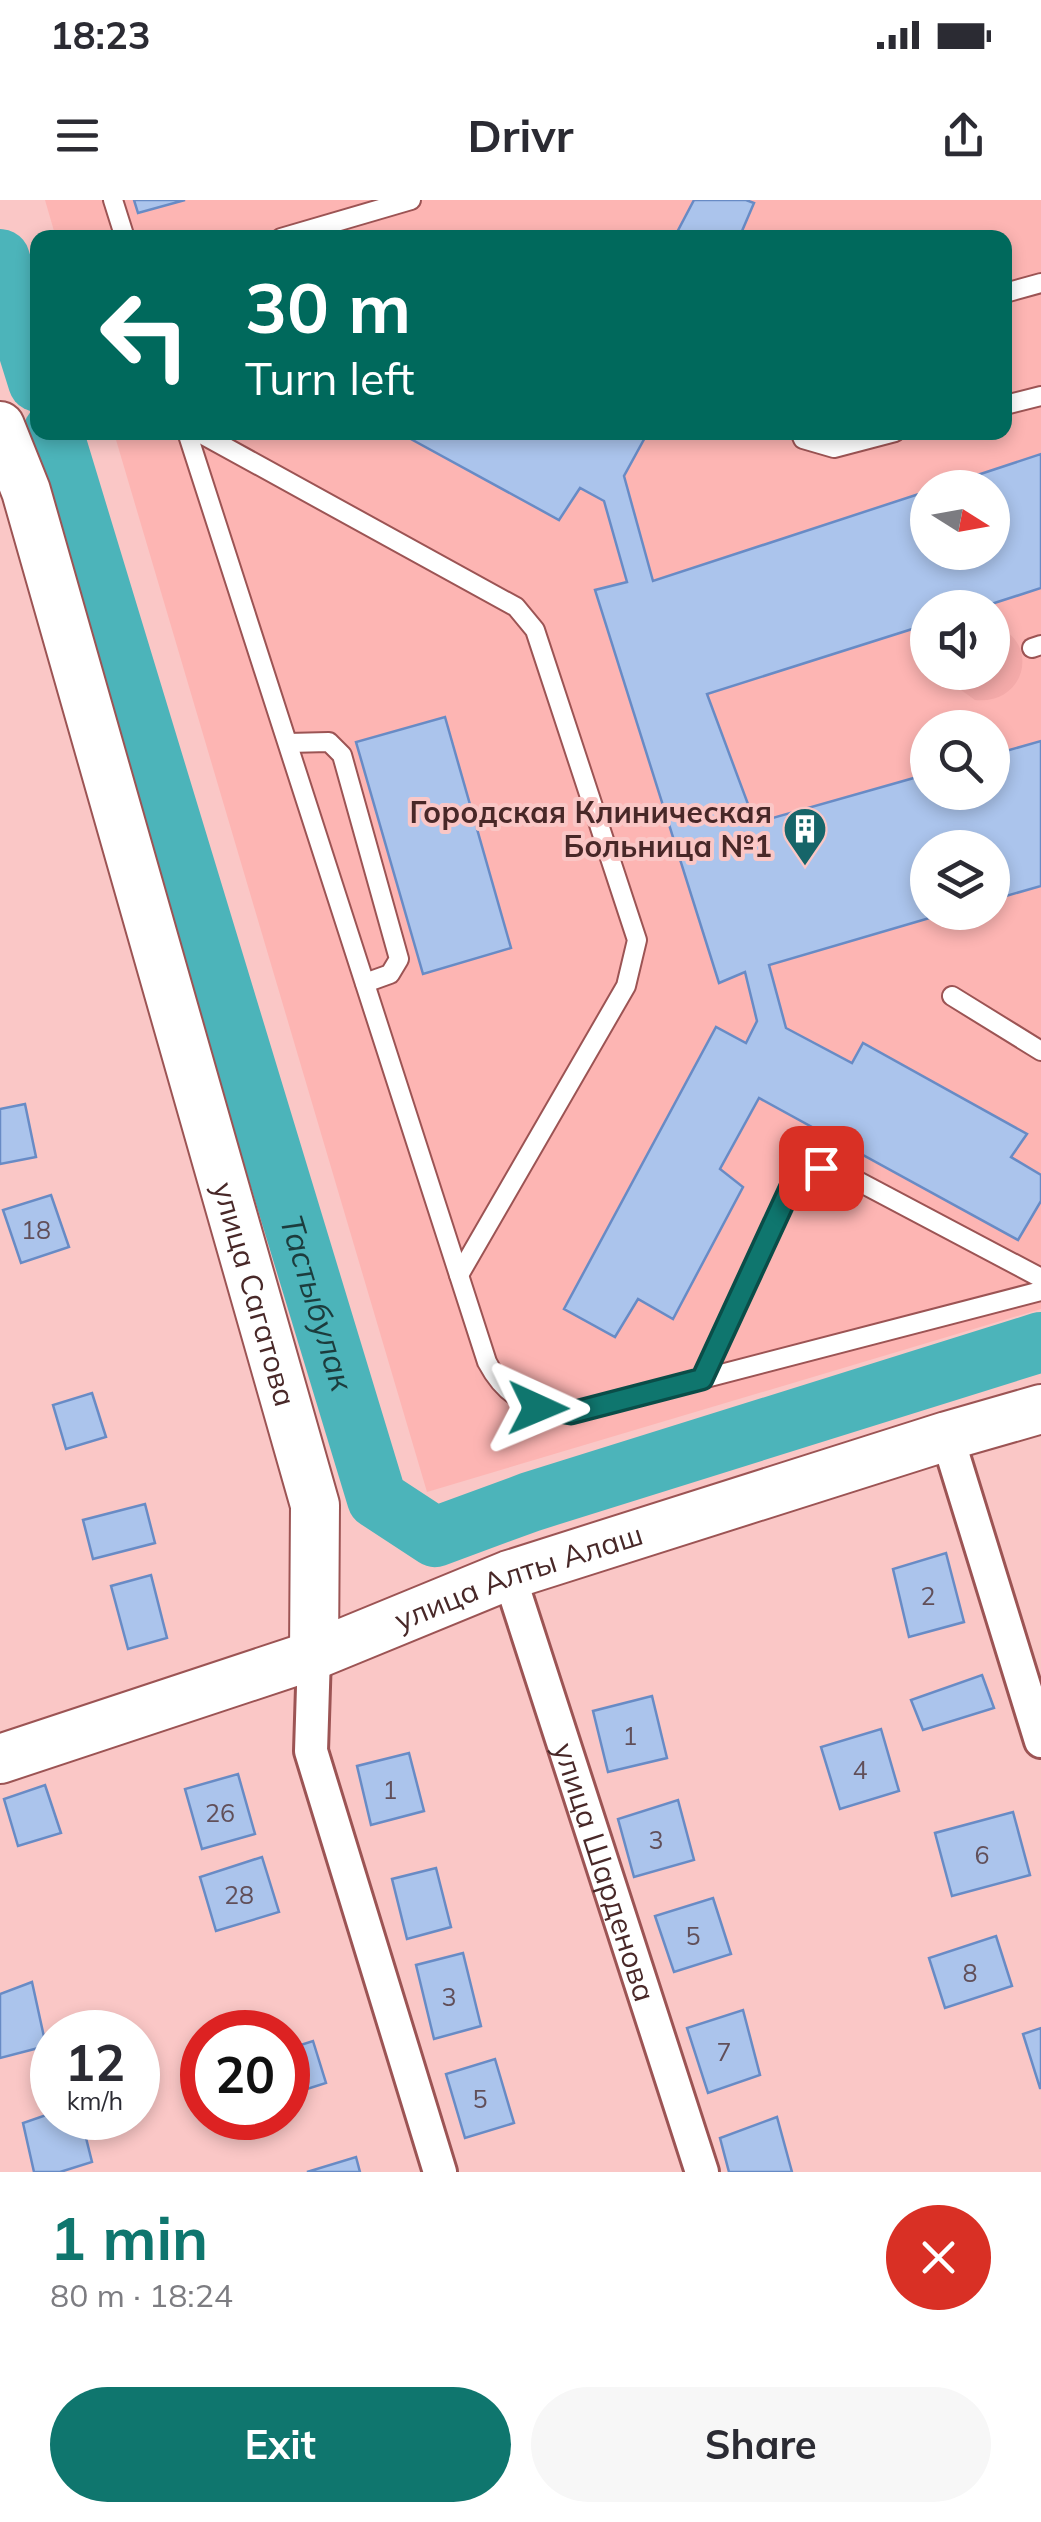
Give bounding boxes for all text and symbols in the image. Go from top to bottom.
text: 18:23 [50,11,151,59]
text: Drivr [468,107,573,163]
icon: menu [50,108,105,163]
icon: share [936,108,991,163]
text: 30 m [245,263,411,351]
icon: left [80,270,210,400]
text: Turn left [245,350,414,406]
north arrow [910,470,1010,570]
map controls [910,470,1010,930]
button: sound [910,590,1010,690]
button: search [910,710,1010,810]
place label: Городская Клиническая Больница №1 [410,793,772,865]
building icon: Городская Клиническая Больница №1 [782,806,828,867]
button: layers [910,830,1010,930]
pin [779,1126,864,1211]
icon: arrive [794,1141,849,1196]
street label: улица Сагатова [205,1177,305,1411]
water label: Тастыбулак [272,1210,363,1396]
house number: 18 [21,1214,51,1245]
position arrow [486,1356,590,1460]
street label: улица Алты Алаш [389,1515,647,1639]
house number: 2 [920,1580,936,1611]
house number: 1 [622,1720,638,1751]
street label: улица Шарденова [545,1738,665,2006]
house number: 4 [852,1754,868,1785]
house number: 1 [382,1774,398,1805]
house number: 26 [205,1797,235,1828]
house number: 3 [648,1824,664,1855]
house number: 6 [974,1839,990,1870]
house number: 28 [224,1879,254,1910]
house number: 5 [685,1920,701,1951]
house number: 8 [962,1957,978,1988]
house number: 3 [441,1981,457,2012]
speed limit sign: 20 [180,2010,310,2140]
text: 12 [65,2031,125,2094]
house number: 7 [716,2036,732,2067]
house number: 5 [472,2083,488,2114]
text: km/h [67,2085,123,2116]
text: 1 min [50,2200,208,2275]
button: close [886,2205,991,2310]
text: 80 m · 18:24 [50,2275,233,2315]
button: Exit [50,2387,511,2502]
button: Share [531,2387,991,2502]

